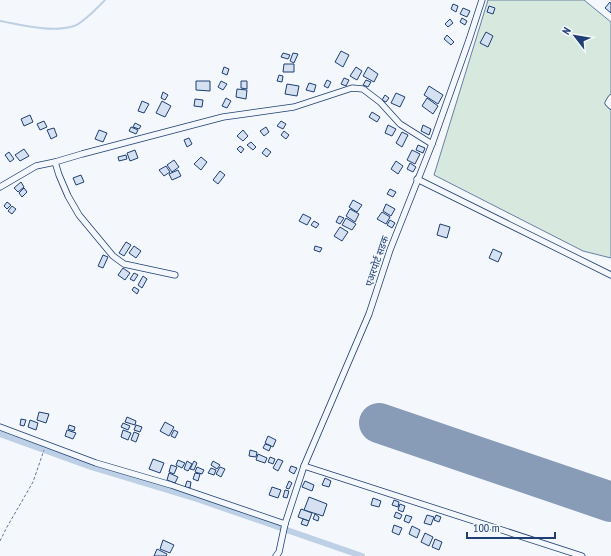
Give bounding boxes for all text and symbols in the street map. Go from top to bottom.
north arrow [555,16,595,56]
text: N [559,25,574,37]
street label: एअरपोर्ट सडक [362,234,392,288]
scale bar [467,514,555,540]
text: 100 m [473,520,500,535]

